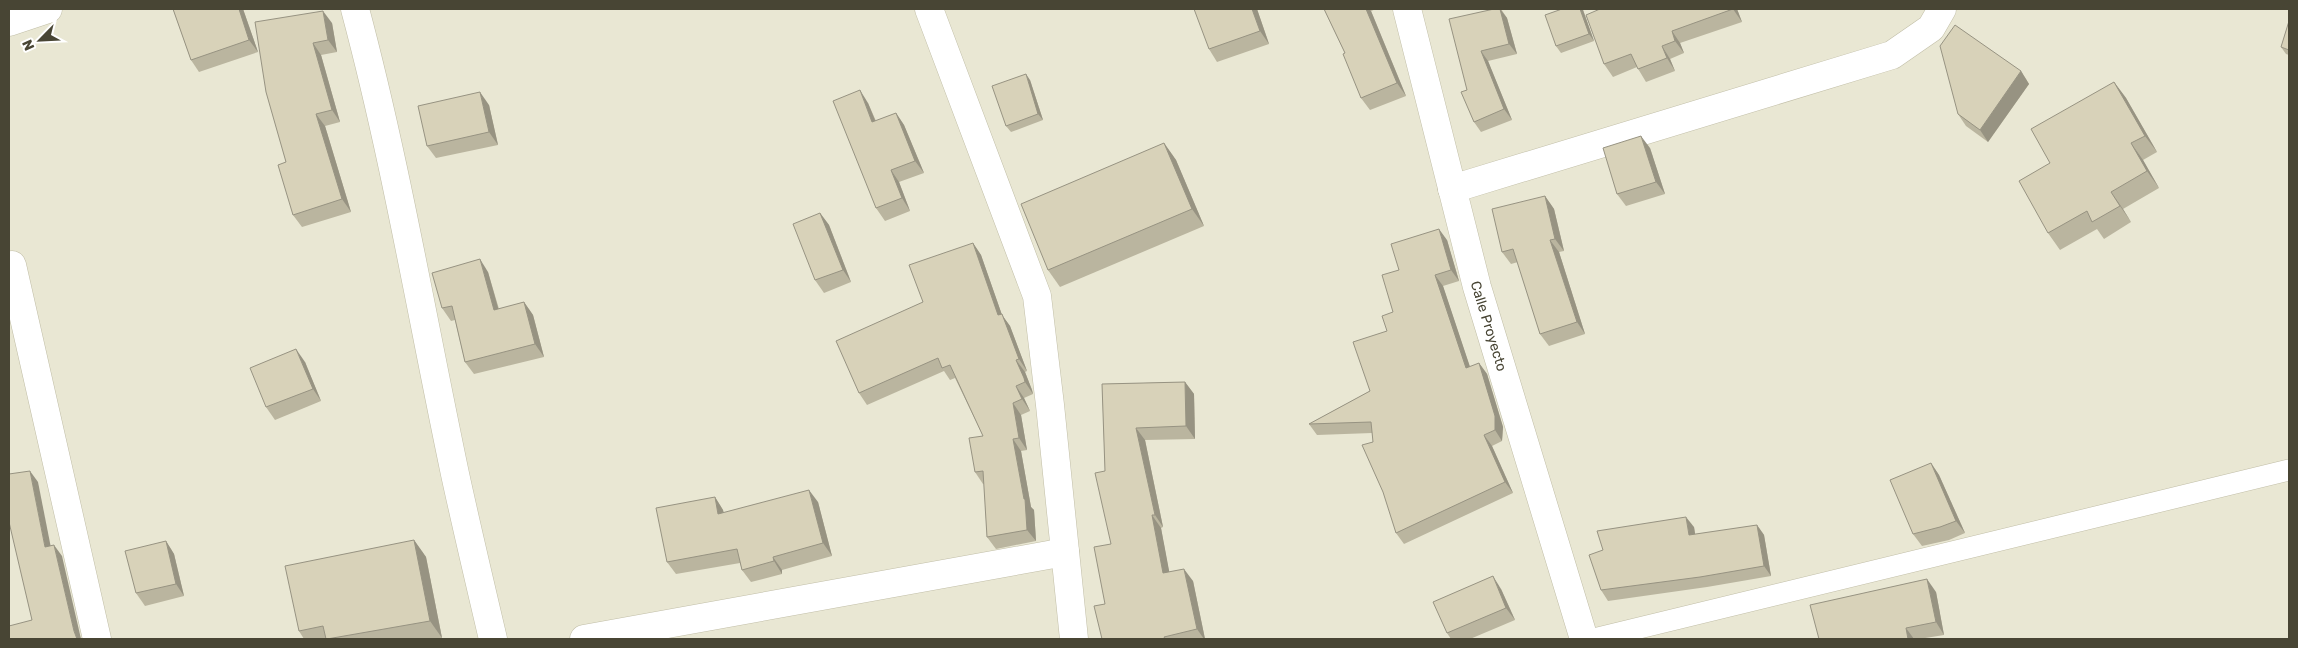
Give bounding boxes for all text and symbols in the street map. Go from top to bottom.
north arrow [15,15,65,65]
text: N [19,37,38,53]
street label: Calle Proyecto [1467,279,1510,373]

